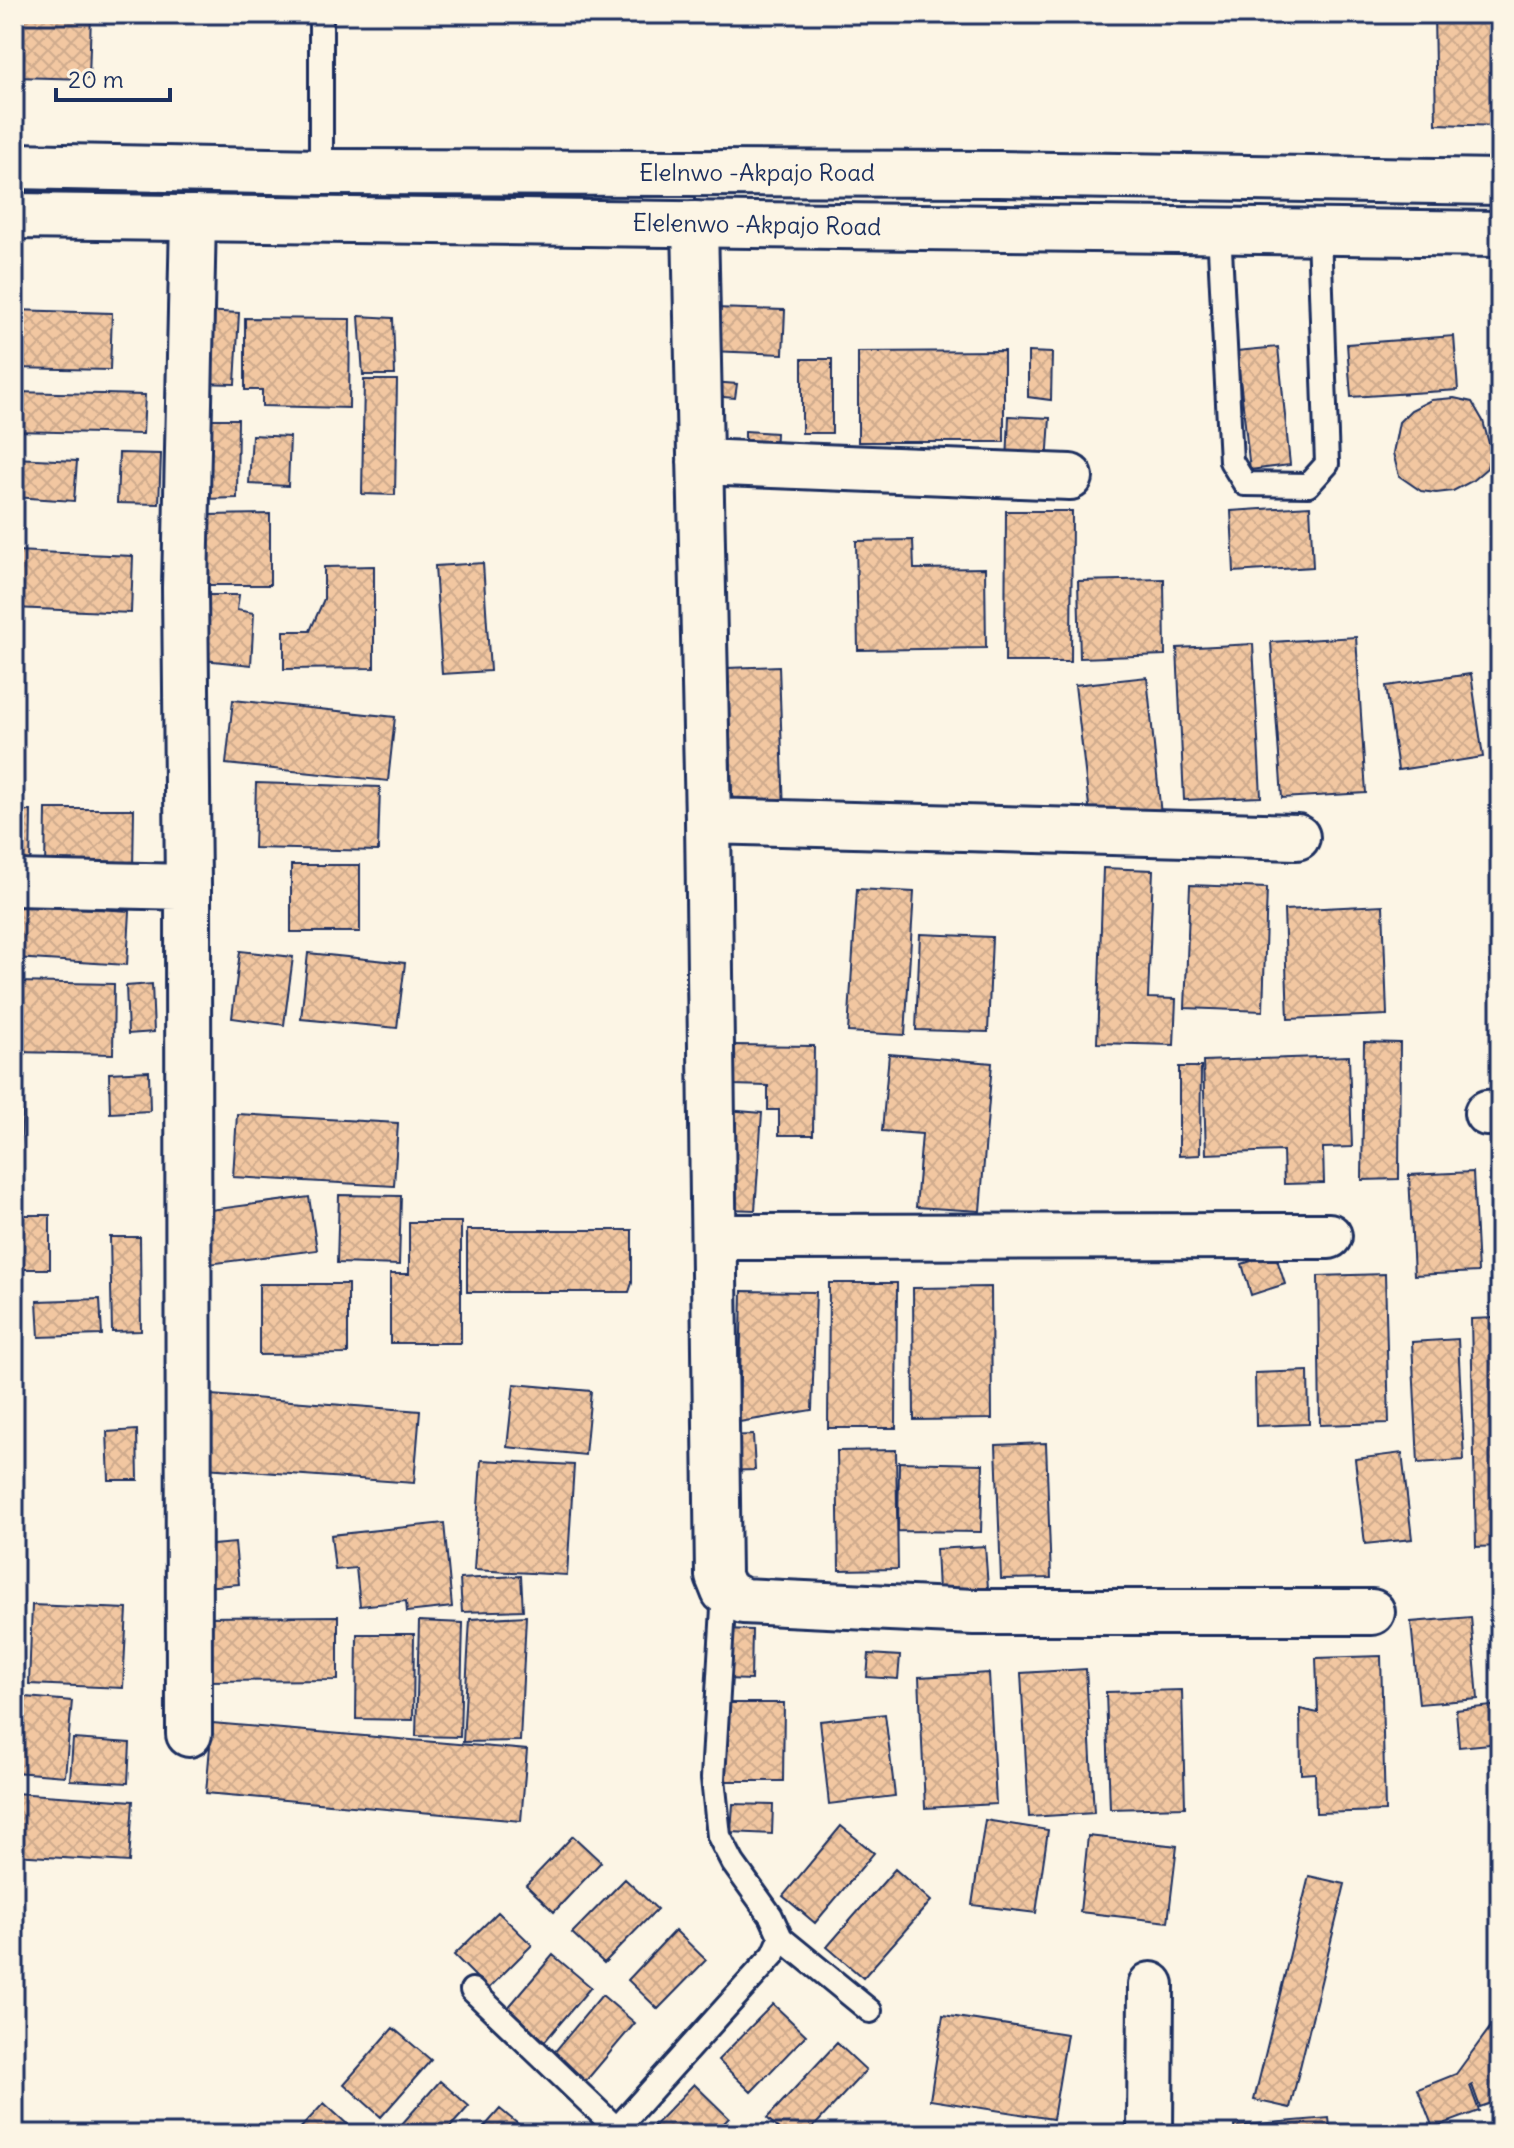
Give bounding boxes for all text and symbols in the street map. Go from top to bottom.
scale bar [56,52,170,102]
text: 20 m [68,64,124,94]
street label: Elelnwo -Akpajo Road [639,157,875,187]
street label: Elelenwo -Akpajo Road [632,207,882,241]

